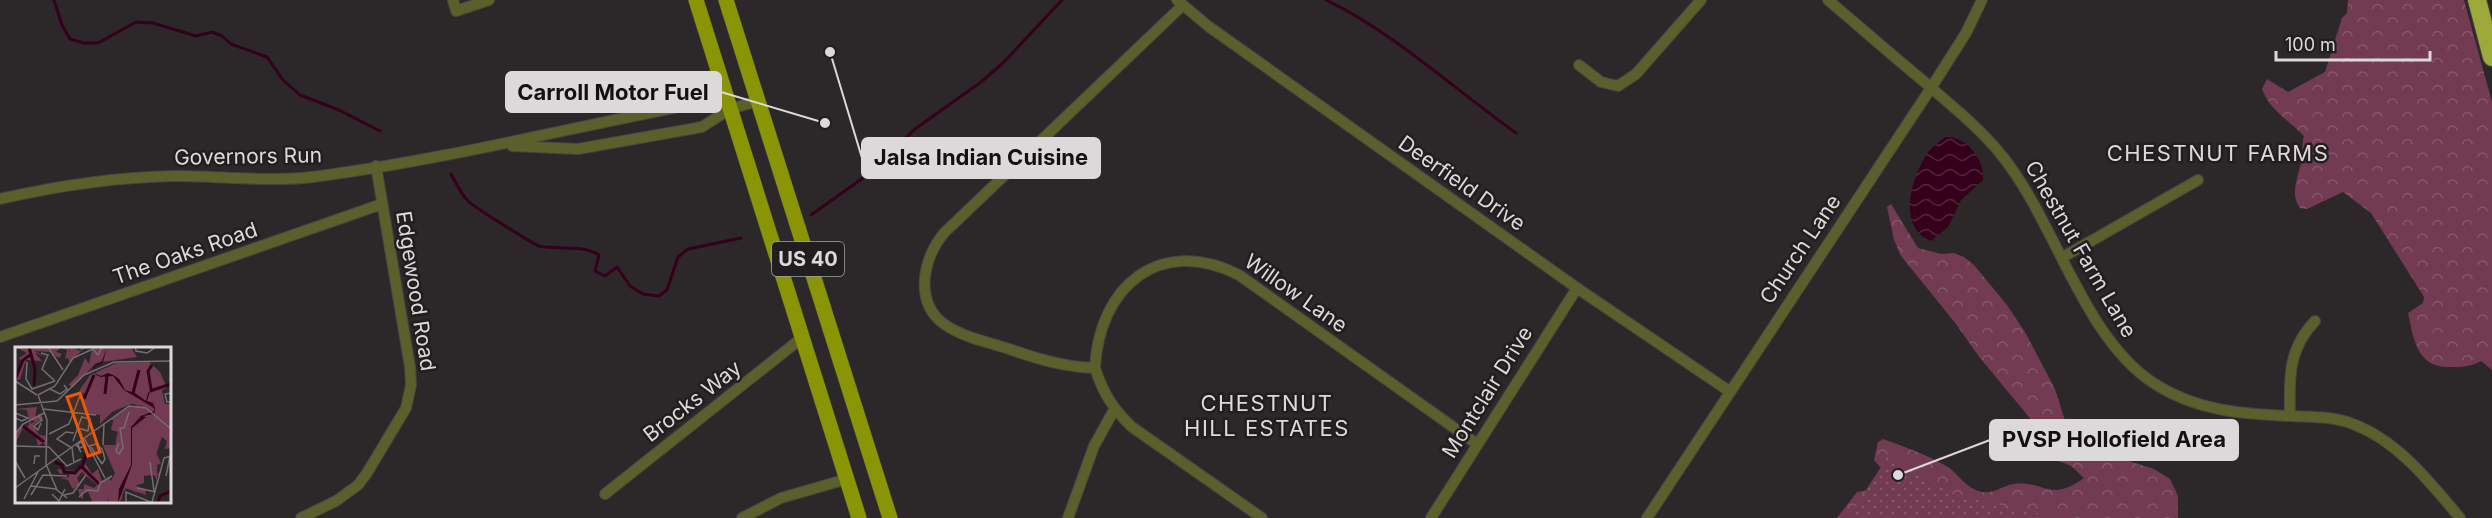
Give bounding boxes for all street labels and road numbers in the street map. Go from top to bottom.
street label: Deerfield Drive [1394,130,1530,236]
street label: Governors Run [174,142,322,170]
street label: Chestnut Farm Lane [2020,156,2142,342]
street label: Church Lane [1754,190,1846,308]
street label: Edgewood Road [391,209,441,373]
street label: The Oaks Road [109,217,261,289]
road number: US 40 [772,242,844,276]
street label: Willow Lane [1240,248,1352,338]
street label: Montclair Drive [1437,322,1537,462]
street label: Brocks Way [638,355,746,447]

